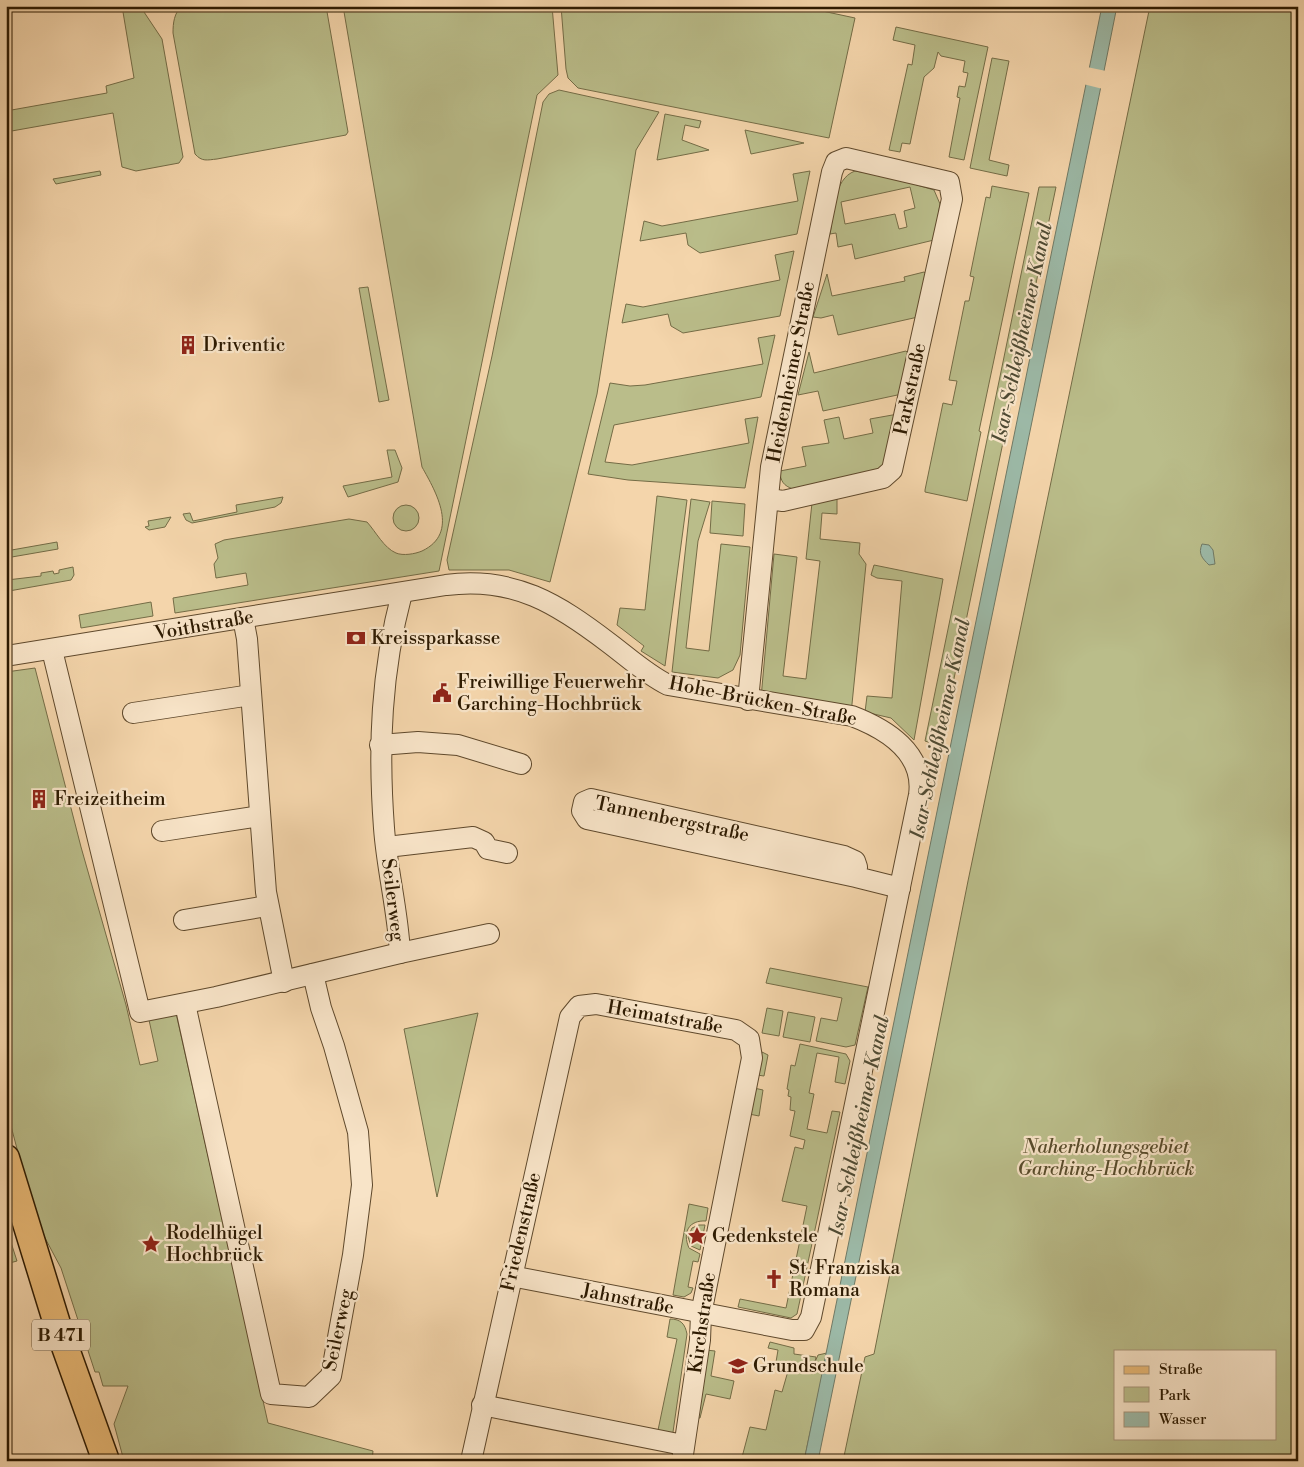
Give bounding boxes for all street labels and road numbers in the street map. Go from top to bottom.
street label: Heidenheimer Straße [762,279,820,465]
street label: Parkstraße [889,341,931,437]
street label: Voithstraße [152,604,255,646]
street label: Hohe-Brücken-Straße [667,671,859,731]
street label: Tannenbergstraße [593,791,751,847]
street label: Seilerweg [376,857,410,943]
street label: Heimatstraße [605,995,725,1039]
street label: Friedenstraße [496,1170,546,1294]
street label: Kirchstraße [683,1271,721,1375]
street label: Jahnstraße [579,1278,676,1320]
street label: Seilerweg [318,1287,358,1373]
road number: B 471 [32,1320,90,1350]

